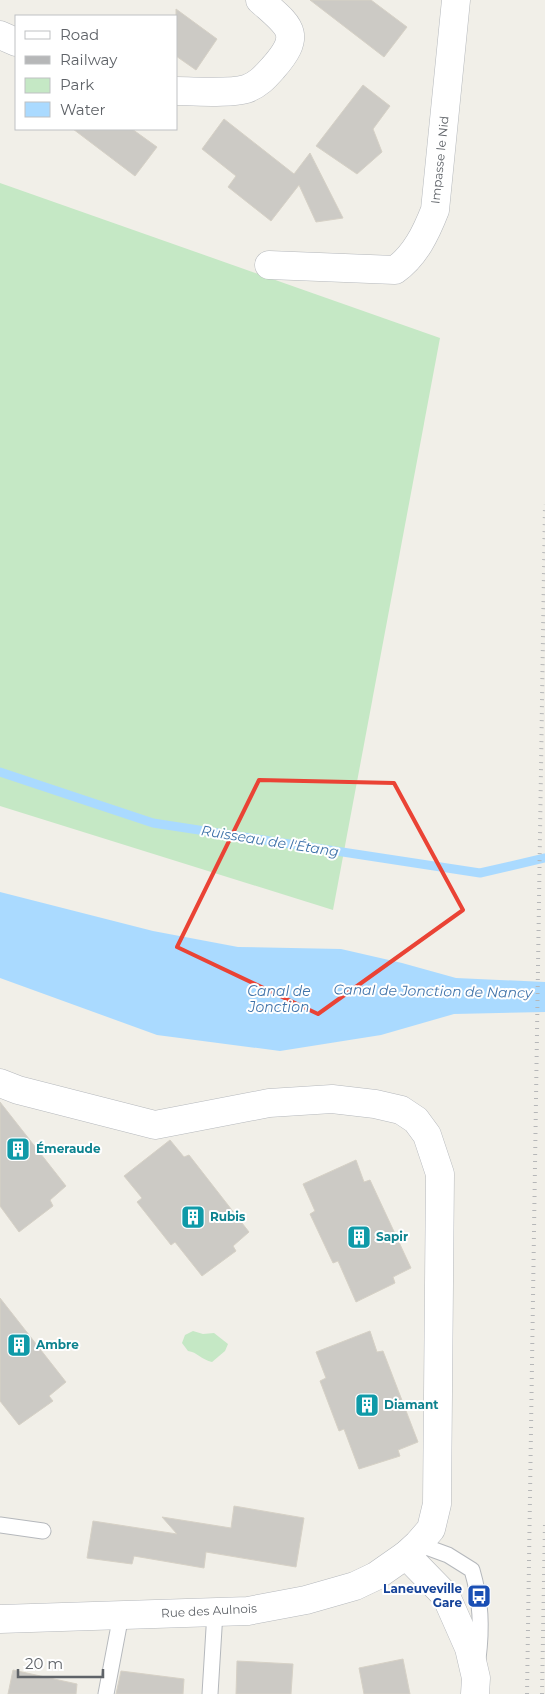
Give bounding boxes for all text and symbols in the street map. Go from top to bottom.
legend [15,15,178,130]
text: Road [60,25,99,44]
text: Railway [60,50,118,69]
text: Park [60,75,94,94]
text: Water [60,100,106,119]
street label: Impasse le Nid [427,115,452,205]
water label: Ruisseau de l'Étang [200,821,340,861]
water label: Canal de Jonction de Nancy [333,980,534,1002]
water label: Canal de Jonction [247,982,311,1016]
building icon: Émeraude [5,1136,31,1162]
place label: Émeraude [36,1141,101,1156]
building icon: Rubis [180,1204,206,1230]
place label: Rubis [210,1209,246,1224]
building icon: Sapir [346,1224,372,1250]
place label: Sapir [376,1229,408,1244]
building icon: Ambre [6,1332,32,1358]
place label: Ambre [35,1337,79,1352]
building icon: Diamant [354,1392,380,1418]
place label: Diamant [384,1397,439,1412]
place label: Laneuveville Gare [383,1581,462,1610]
bus stop icon: Laneuveville Gare [466,1583,492,1609]
street label: Rue des Aulnois [161,1600,257,1621]
scale bar [18,1646,102,1678]
text: 20 m [25,1654,63,1673]

